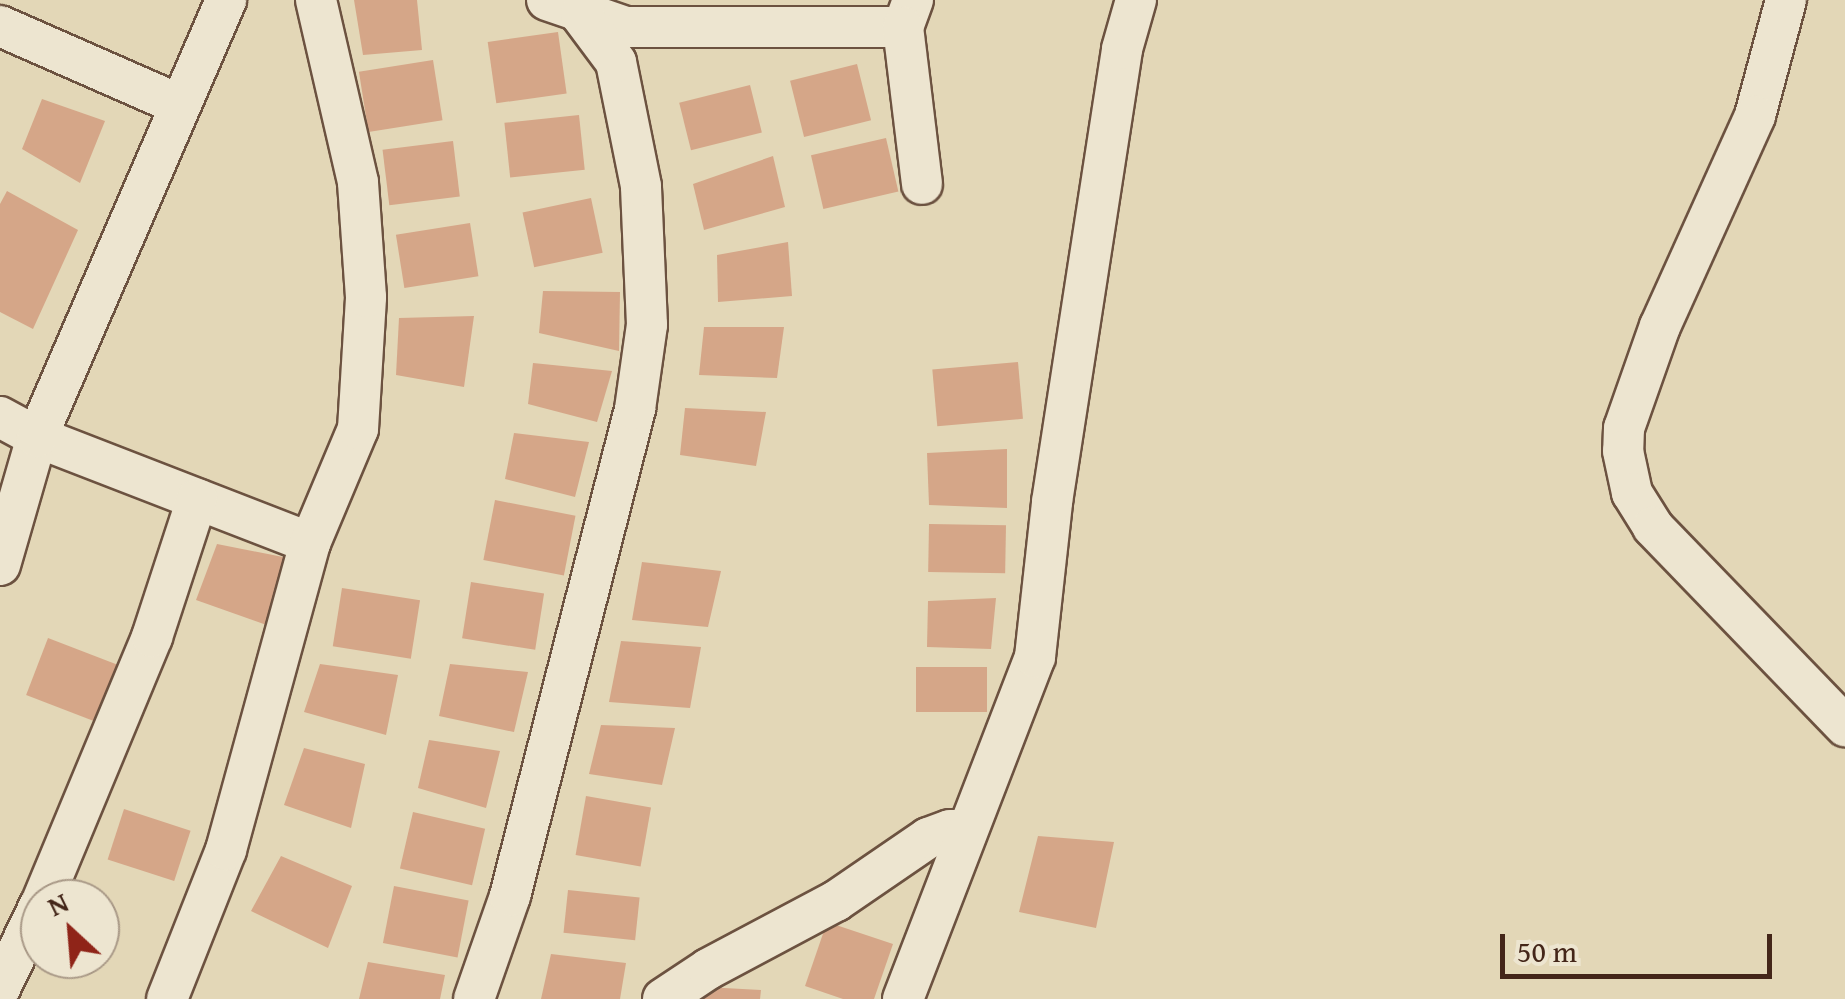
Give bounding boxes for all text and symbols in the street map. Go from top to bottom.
north arrow [20,879,120,979]
text: N [40,881,75,926]
scale bar [1505,914,1778,976]
text: 50 m [1517,929,1577,973]

